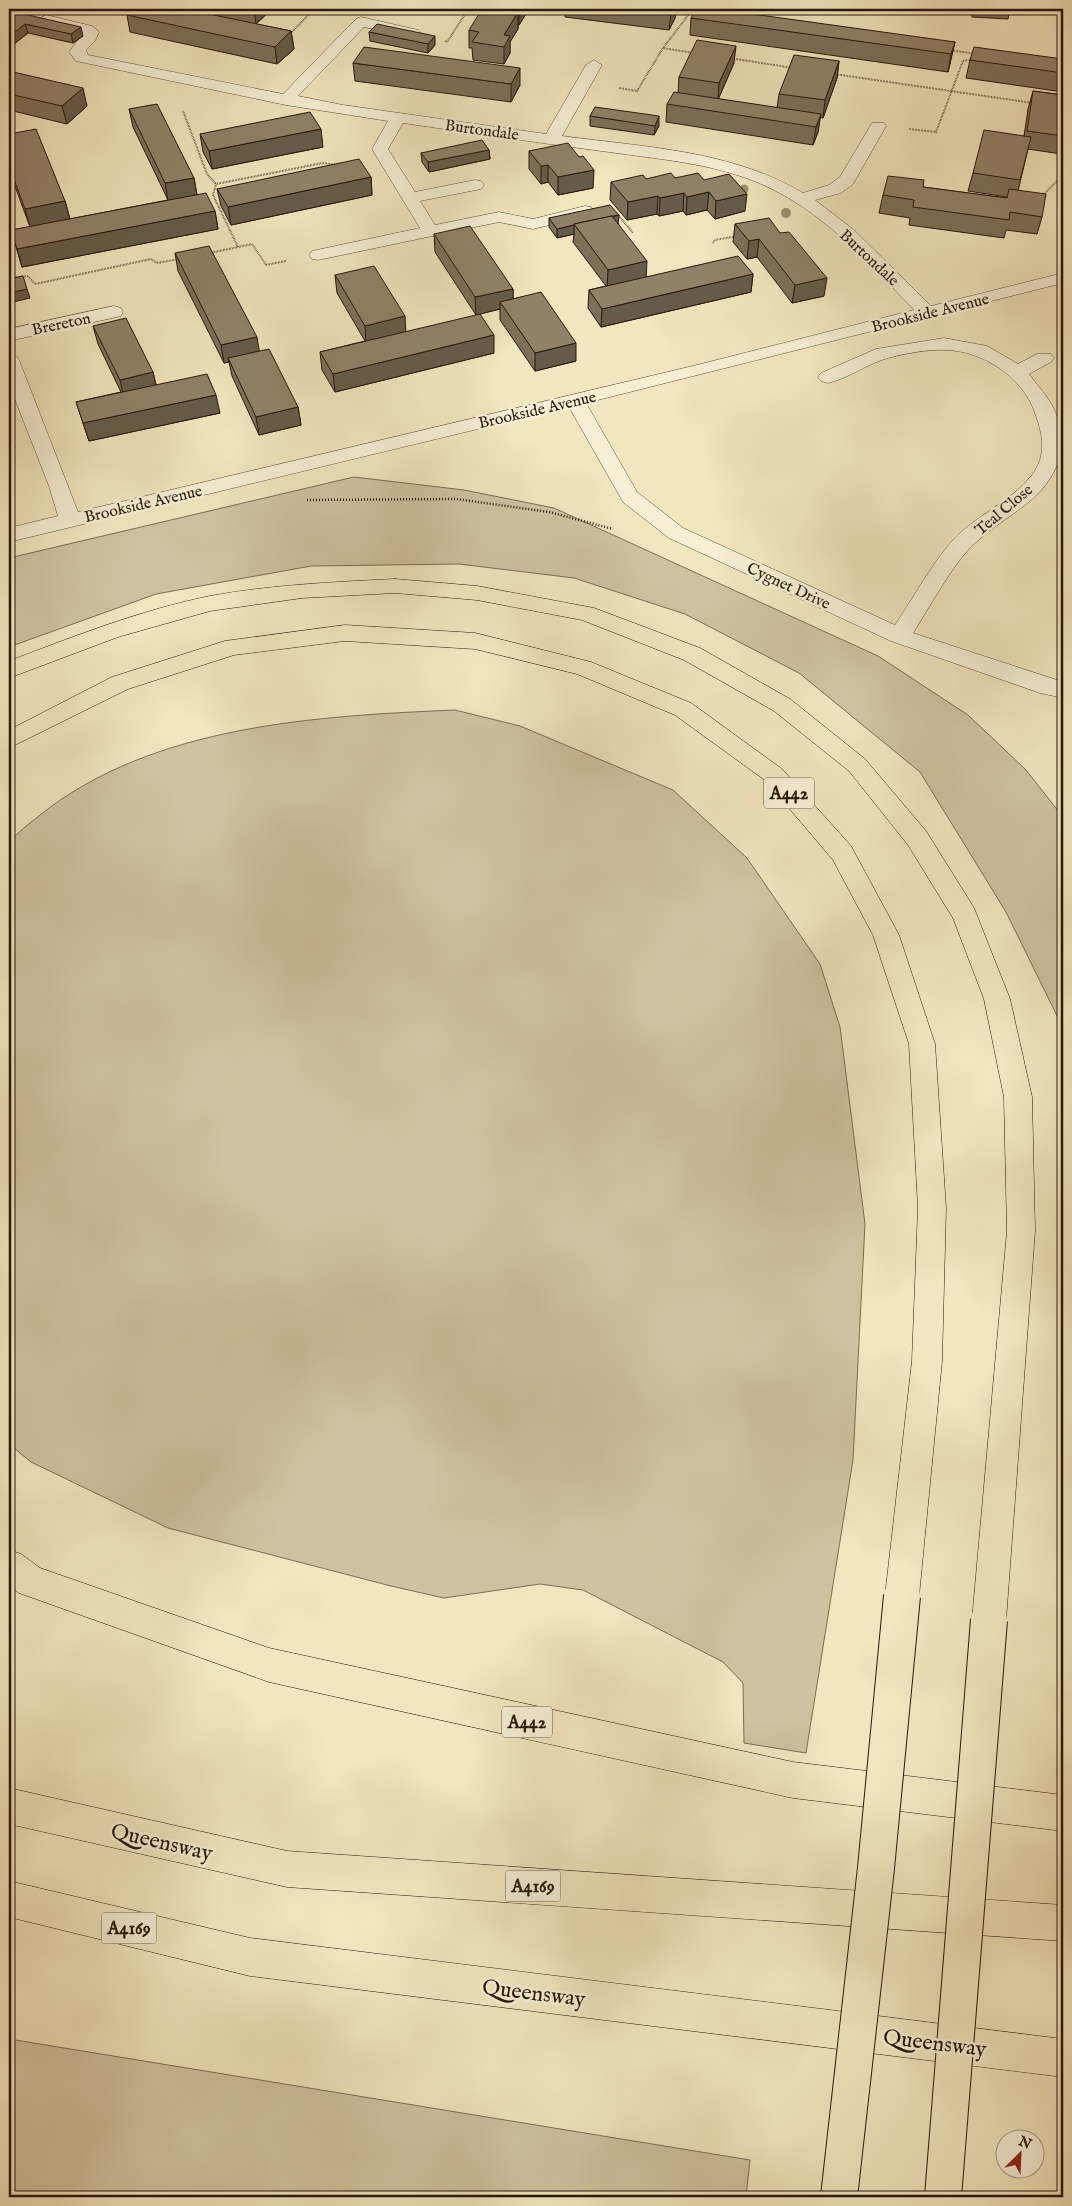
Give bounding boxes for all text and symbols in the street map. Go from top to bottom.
street label: Burtondale [443,116,520,146]
street label: Burtondale [835,226,903,291]
street label: Brookside Avenue [870,290,991,338]
street label: Brereton [30,309,93,341]
street label: Brookside Avenue [477,388,598,434]
street label: Teal Close [971,480,1037,541]
street label: Brookside Avenue [83,482,204,528]
street label: Cygnet Drive [743,559,833,615]
road number: A442 [764,778,814,808]
road number: A442 [502,1706,552,1738]
street label: Queensway [108,1818,215,1868]
road number: A4169 [506,1870,560,1902]
road number: A4169 [102,1912,156,1944]
street label: Queensway [481,1974,587,2014]
street label: Queensway [882,2024,988,2064]
north arrow [994,2128,1044,2178]
text: N [1015,2132,1034,2154]

